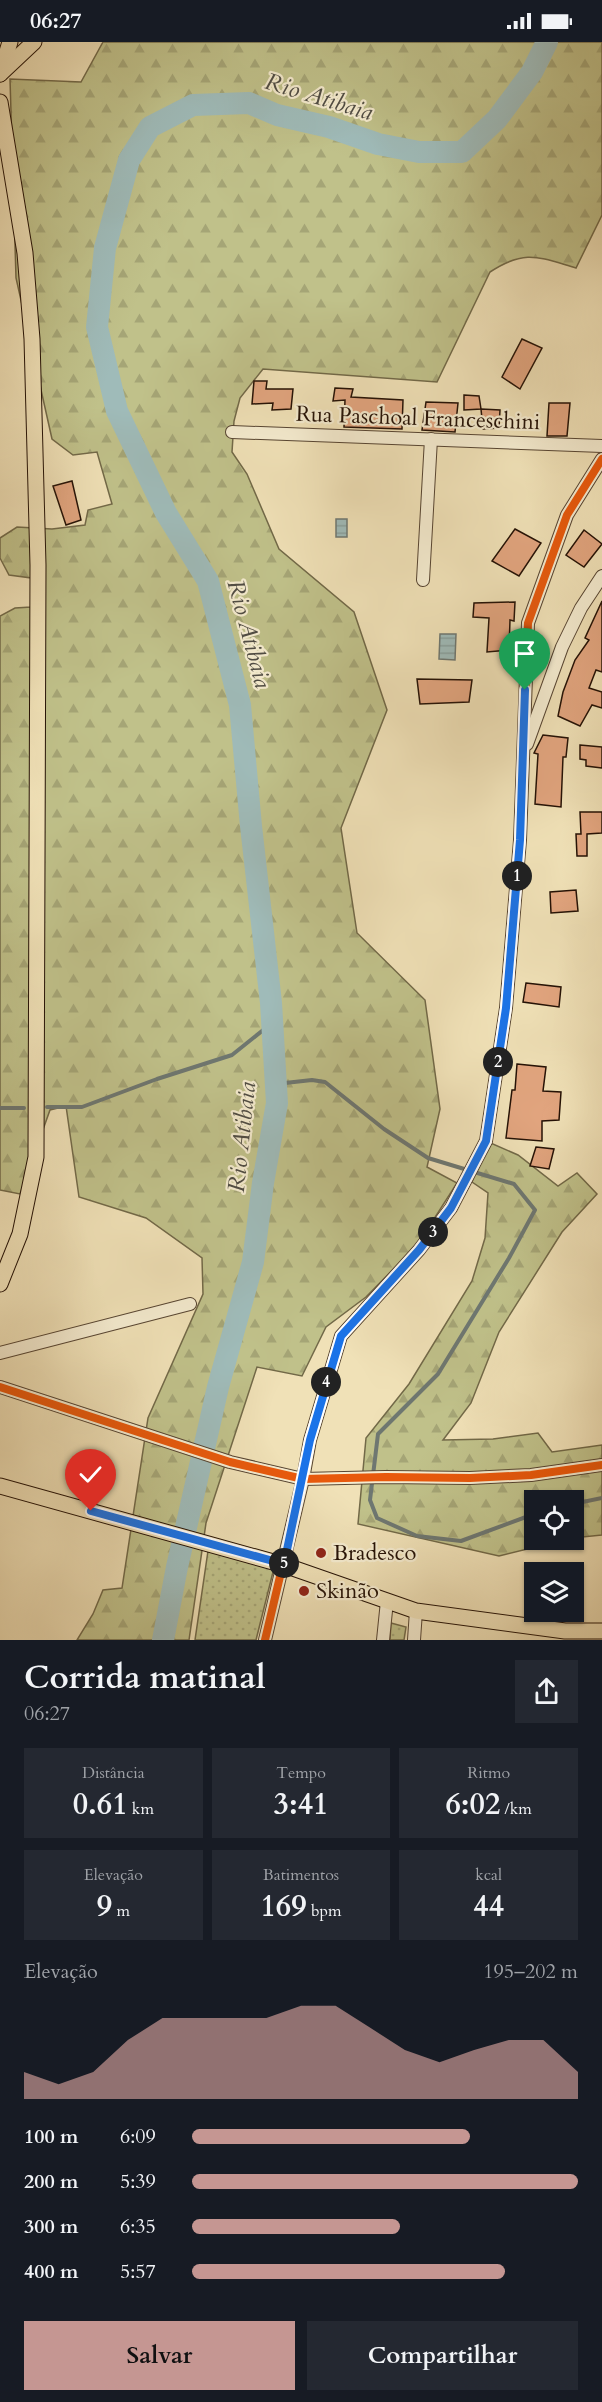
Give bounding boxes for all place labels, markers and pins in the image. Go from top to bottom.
pin [499,628,550,690]
pin: 1 [502,861,532,891]
pin: 2 [483,1047,513,1077]
pin: 3 [418,1217,448,1247]
pin: 4 [311,1367,341,1397]
pin [65,1449,116,1511]
place label: Bradesco [333,1538,417,1568]
marker: Bradesco [314,1546,328,1560]
pin: 5 [269,1548,299,1578]
place label: Skinão [316,1576,379,1606]
marker: Skinão [297,1584,311,1598]

